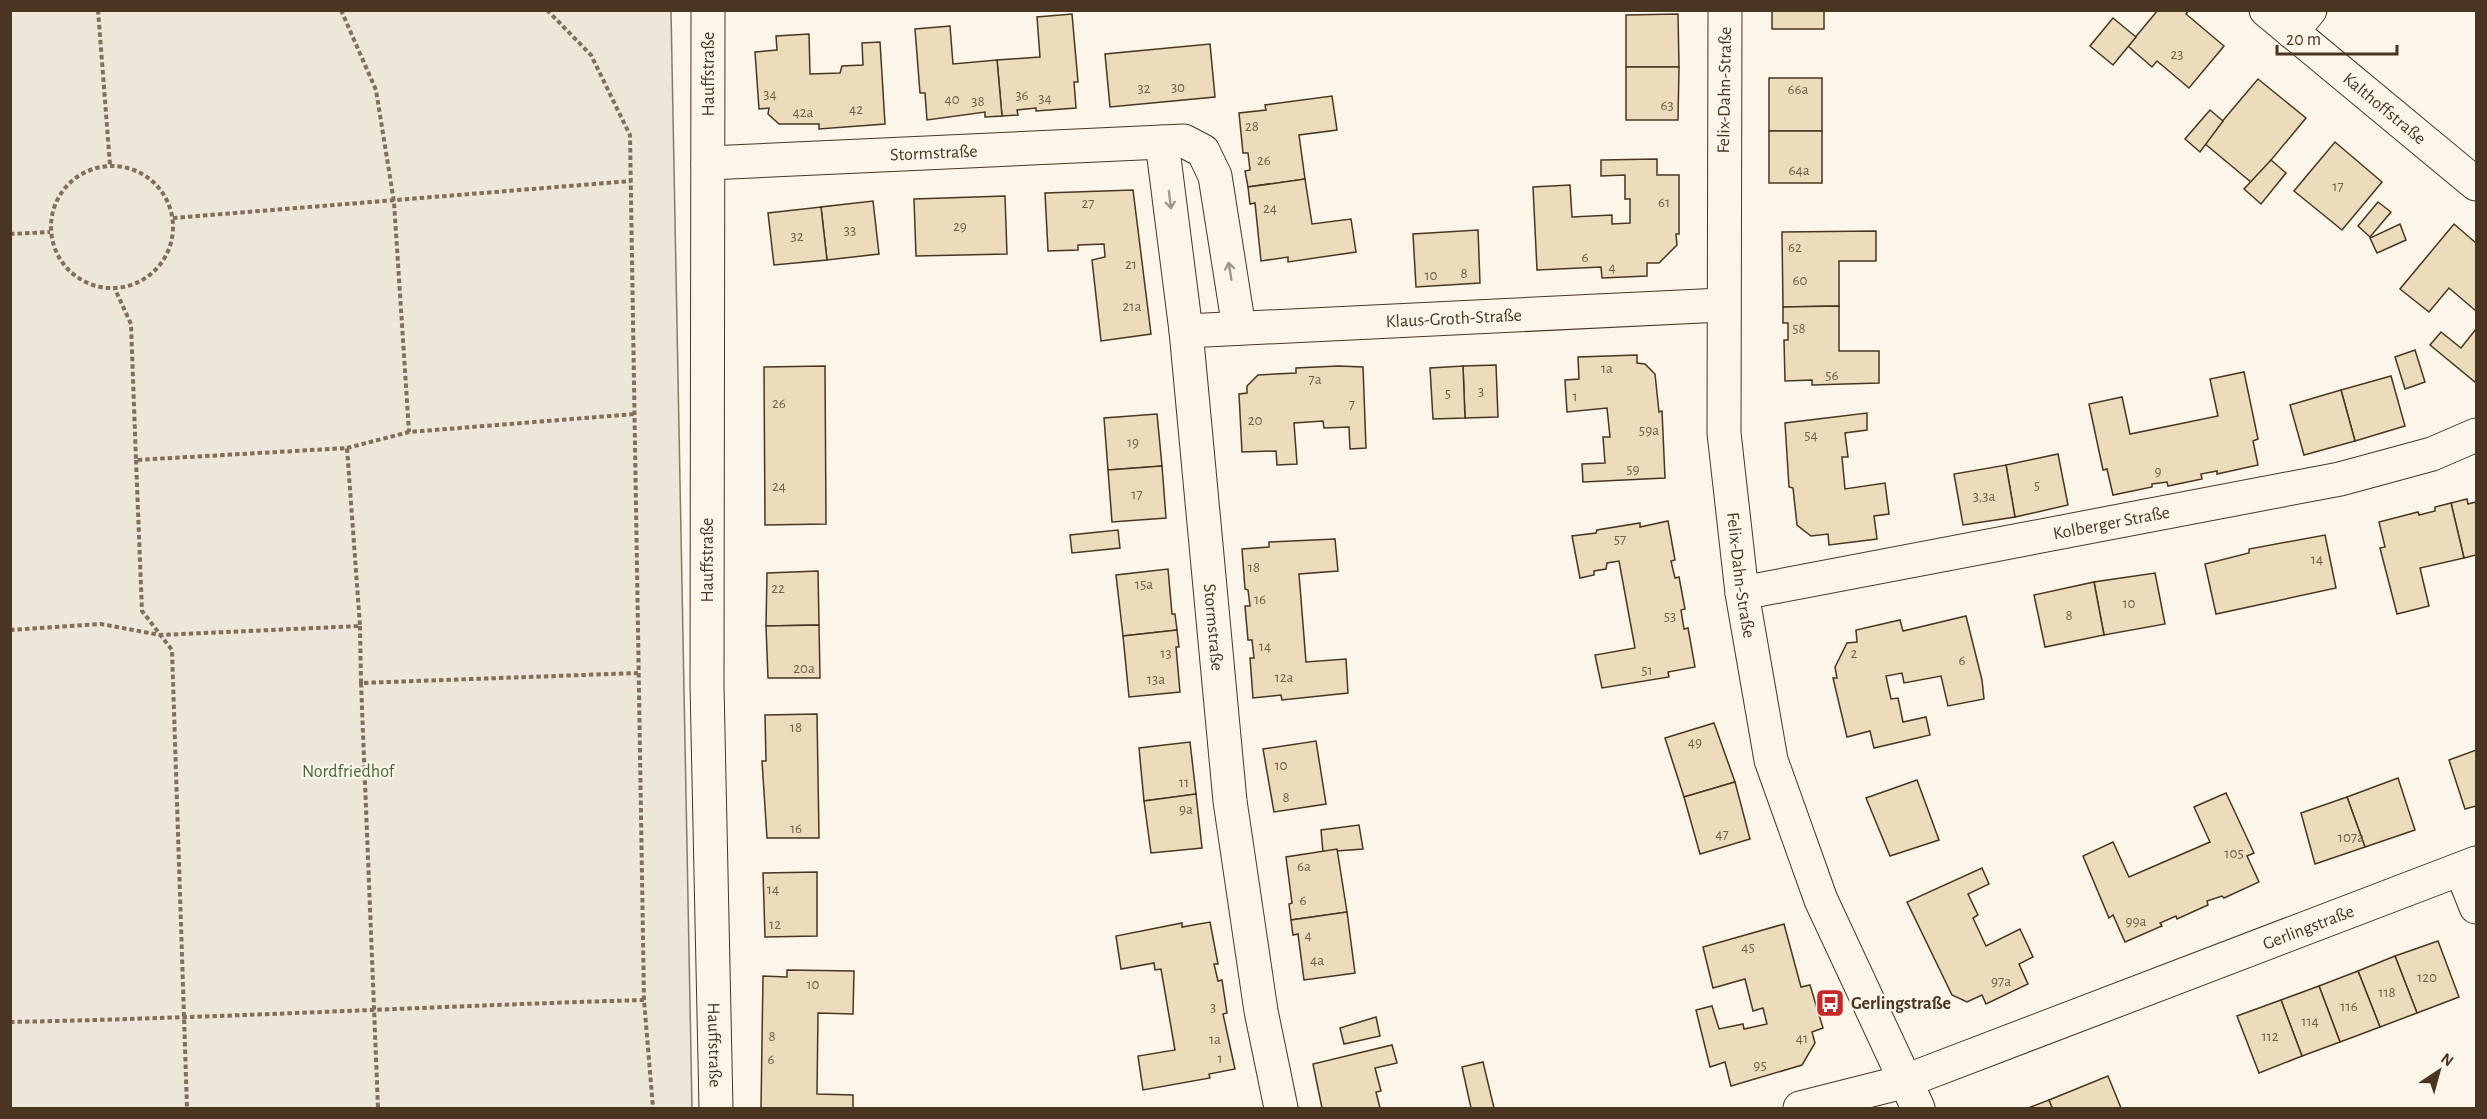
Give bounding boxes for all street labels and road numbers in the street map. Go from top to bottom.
street label: Felix-Dahn-Straße [1715,26,1735,154]
street label: Hauffstraße [700,32,718,116]
street label: Kalthoffstraße [2339,70,2429,148]
street label: Stormstraße [890,143,978,165]
street label: Klaus-Groth-Straße [1385,307,1522,331]
street label: Kolberger Straße [2052,504,2171,544]
street label: Felix-Dahn-Straße [1723,511,1758,640]
street label: Hauffstraße [699,518,717,602]
street label: Stormstraße [1200,583,1226,672]
street label: Gerlingstraße [2260,902,2357,954]
street label: Hauffstraße [704,1002,724,1088]

